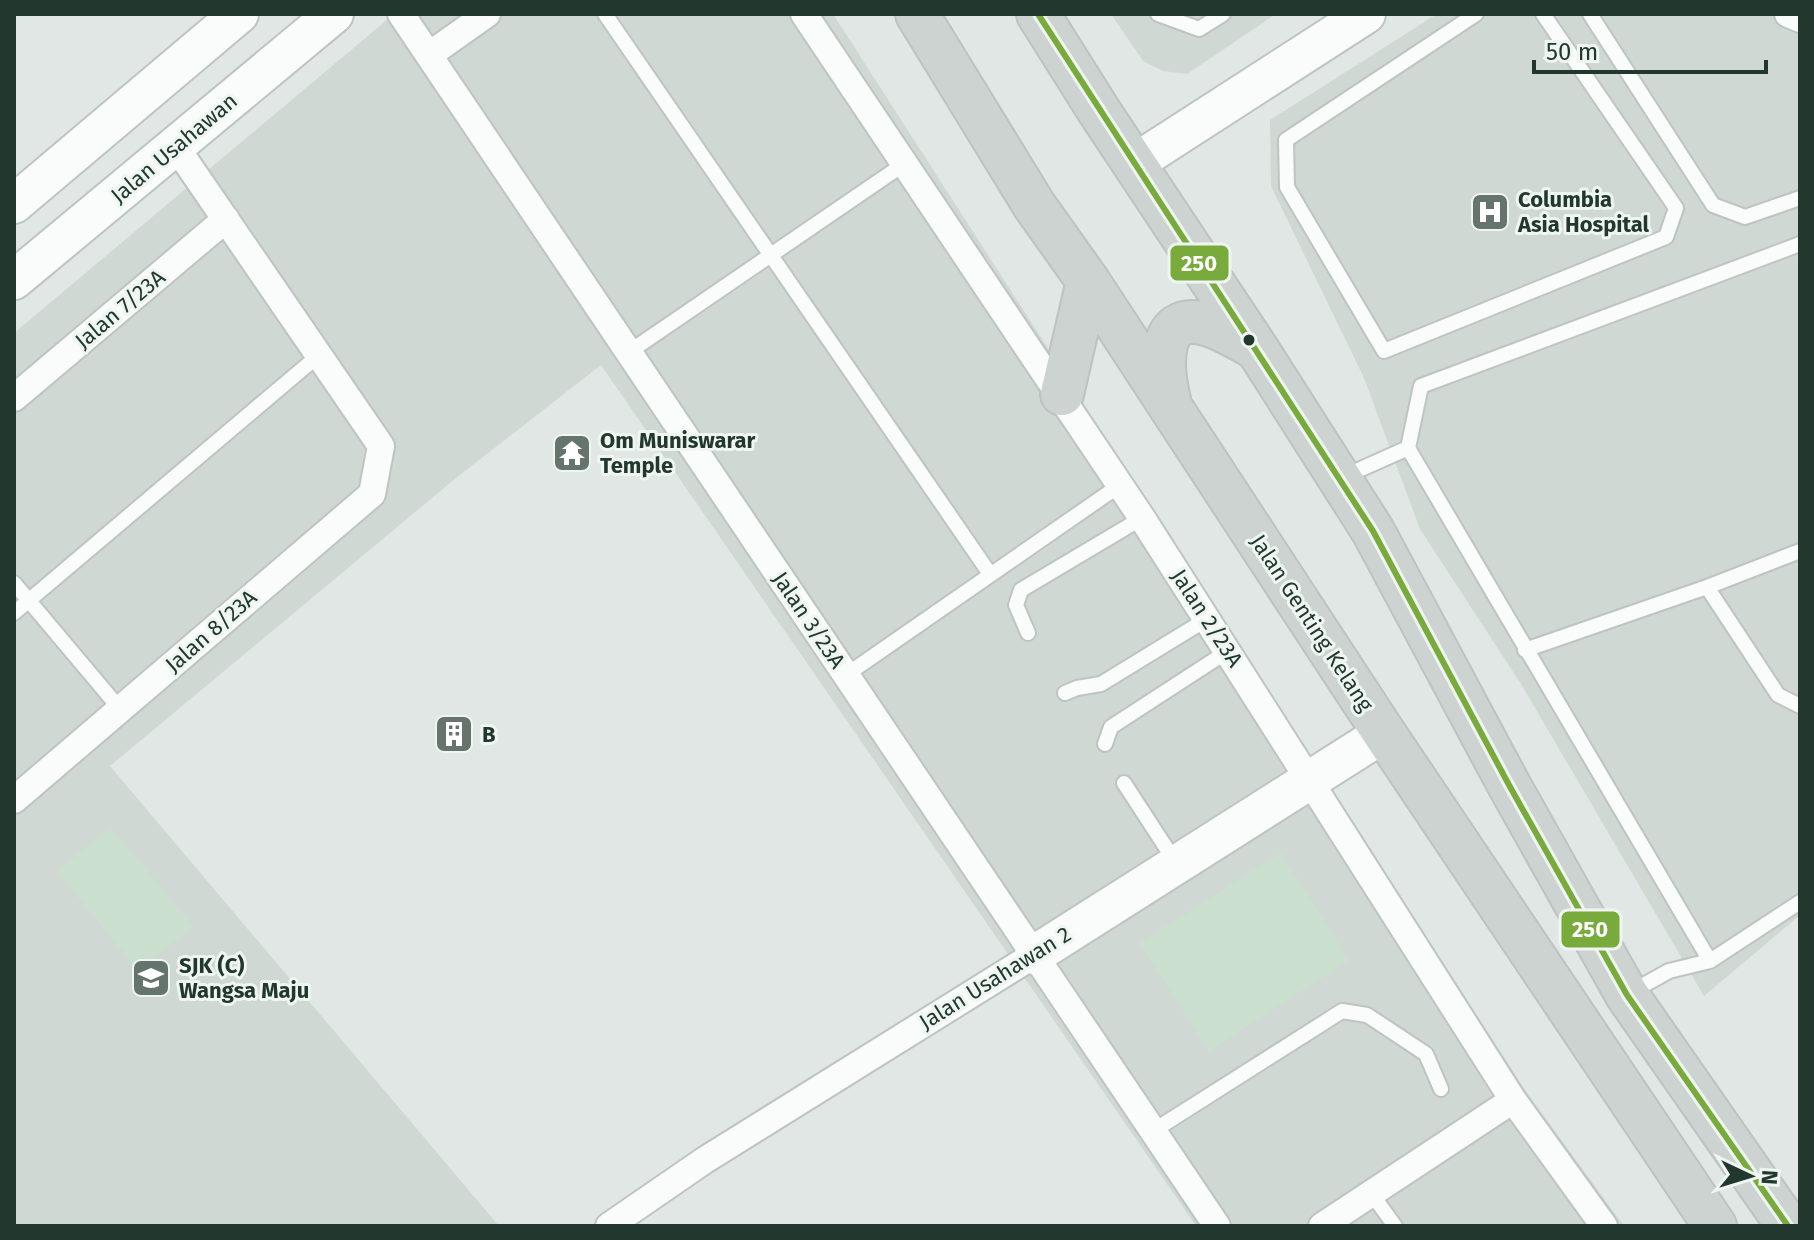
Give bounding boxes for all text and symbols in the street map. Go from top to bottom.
scale bar [1534,24,1766,74]
text: 50 m [1546,38,1598,66]
street label: Jalan Usahawan [105,87,243,209]
place label: Columbia Asia Hospital [1517,186,1650,238]
hospital icon: Columbia Asia Hospital [1469,191,1511,233]
line badge: 250 [1169,244,1230,282]
text: 250 [1181,250,1217,277]
street label: Jalan 7/23A [69,263,171,354]
unlabelled marker [1241,332,1257,348]
place label: Om Muniswarar Temple [600,427,756,479]
temple icon: Om Muniswarar Temple [551,432,593,474]
street label: Jalan Genting Kelang [1245,529,1380,717]
street label: Jalan 2/23A [1165,564,1249,672]
street label: Jalan 3/23A [767,566,851,674]
street label: Jalan 8/23A [160,584,263,678]
building icon: B [433,713,475,755]
place label: B [482,721,496,748]
line badge: 250 [1560,910,1621,949]
text: 250 [1572,916,1608,943]
street label: Jalan Usahawan 2 [914,920,1076,1036]
place label: SJK (C) Wangsa Maju [179,952,309,1004]
school or university icon: SJK (C) Wangsa Maju [130,957,172,999]
north arrow [1710,1136,1790,1216]
text: N [1755,1169,1783,1186]

